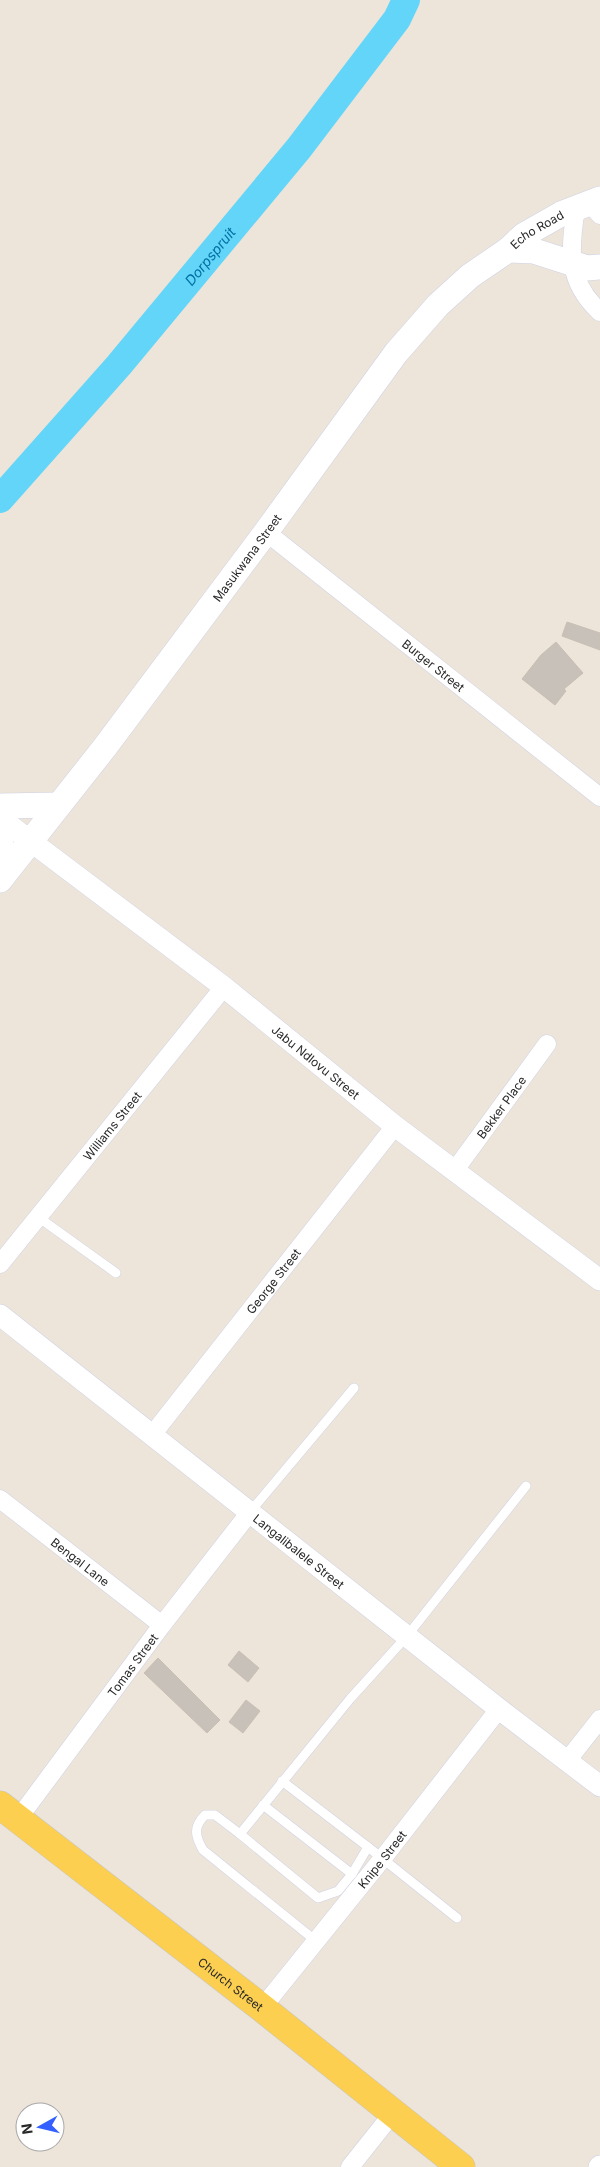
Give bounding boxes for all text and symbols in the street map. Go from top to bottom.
street label: Echo Road [507,207,566,252]
water label: Dorpspruit [181,223,239,288]
street label: Masukwana Street [209,511,284,604]
street label: Burger Street [399,636,468,694]
street label: Jabu Ndlovu Street [269,1022,363,1102]
street label: Bekker Place [473,1073,529,1141]
street label: Williams Street [80,1088,144,1163]
street label: George Street [243,1245,304,1317]
street label: Langalibalele Street [250,1511,348,1592]
street label: Bengal Lane [48,1534,113,1589]
street label: Tomas Street [104,1630,161,1699]
street label: Knipe Street [354,1827,409,1891]
street label: Church Street [195,1954,267,2014]
north arrow [15,2102,65,2152]
text: N [17,2122,36,2135]

